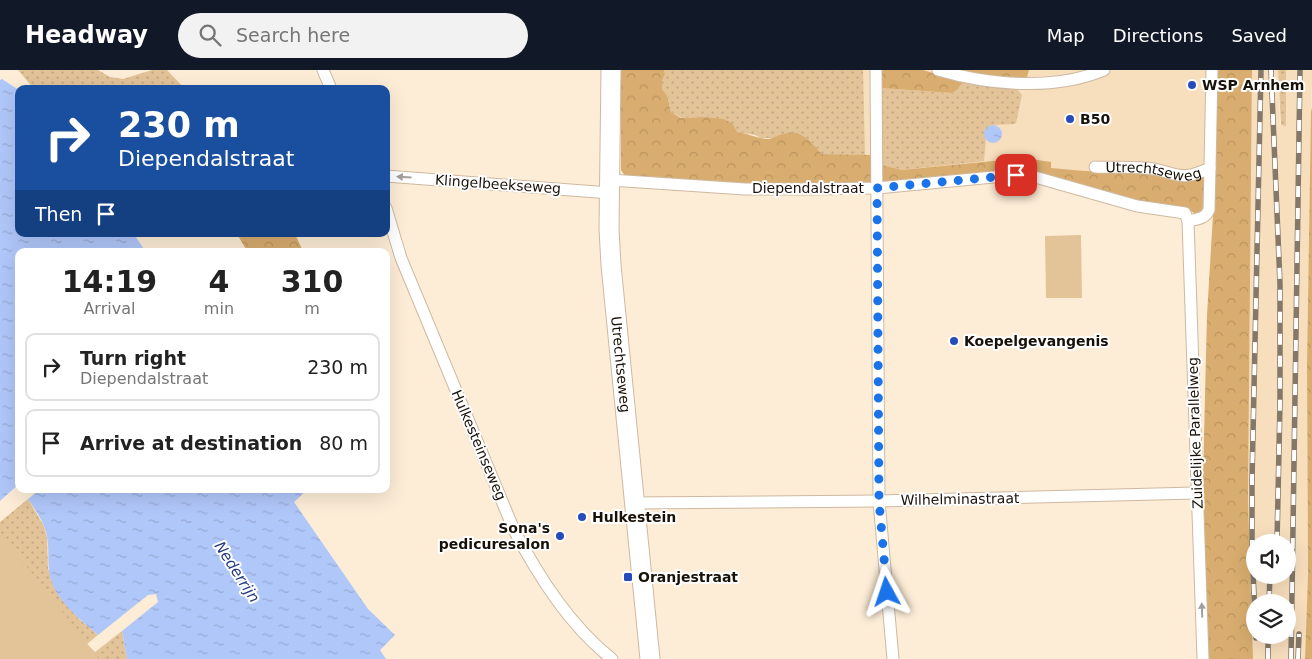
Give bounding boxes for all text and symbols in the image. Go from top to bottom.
search box [178,13,528,58]
text: Headway [25,21,148,49]
icon: search [196,21,224,49]
text: Search here [236,24,350,46]
text: Map [1047,25,1085,46]
text: Directions [1113,25,1203,46]
text: Saved [1231,25,1287,46]
place label: WSP Arnhem [1202,77,1304,93]
marker: WSP Arnhem [1186,79,1198,91]
icon: right [35,105,100,170]
text: 230 m [118,105,240,145]
place label: B50 [1080,111,1110,127]
marker: B50 [1064,113,1076,125]
text: Diependalstraat [118,146,294,171]
pin [995,154,1037,196]
street label: Utrechtseweg [1105,159,1203,184]
icon: arrive [1002,161,1030,189]
street label: Klingelbeekseweg [434,172,562,196]
one-way arrow [396,173,412,181]
street label: Diependalstraat [752,180,865,196]
icon: arrive [92,200,120,228]
text: Then [35,203,82,225]
text: 14:19 [62,264,157,299]
text: 4 [208,264,229,299]
text: 310 [281,264,343,299]
text: Arrival [83,299,135,318]
text: min [204,299,234,318]
text: m [304,299,320,318]
street label: Utrechtseweg [608,315,634,413]
place label: Koepelgevangenis [964,333,1109,349]
marker: Koepelgevangenis [948,335,960,347]
text: Turn right [80,347,186,369]
icon: right [37,353,65,381]
text: 230 m [307,356,368,378]
street label: Zuidelijke Parallelweg [1184,357,1206,509]
text: Diependalstraat [80,369,208,388]
street label: Hulkesteinseweg [448,387,510,503]
icon: arrive [37,429,65,457]
text: Arrive at destination [80,432,302,454]
text: 80 m [319,432,368,454]
street label: Wilhelminastraat [900,490,1020,508]
place label: Hulkestein [592,509,676,525]
marker: Hulkestein [576,511,588,523]
place label: Sona's pedicuresalon [439,520,550,552]
marker: Sona's pedicuresalon [554,530,566,542]
map controls [1246,534,1296,644]
button: sound [1246,534,1296,584]
water label: Nederrijn [211,538,263,606]
position arrow [860,565,912,617]
place label: Oranjestraat [638,569,738,585]
marker: Oranjestraat [622,571,634,583]
button: layers [1246,594,1296,644]
one-way arrow [1197,602,1205,618]

